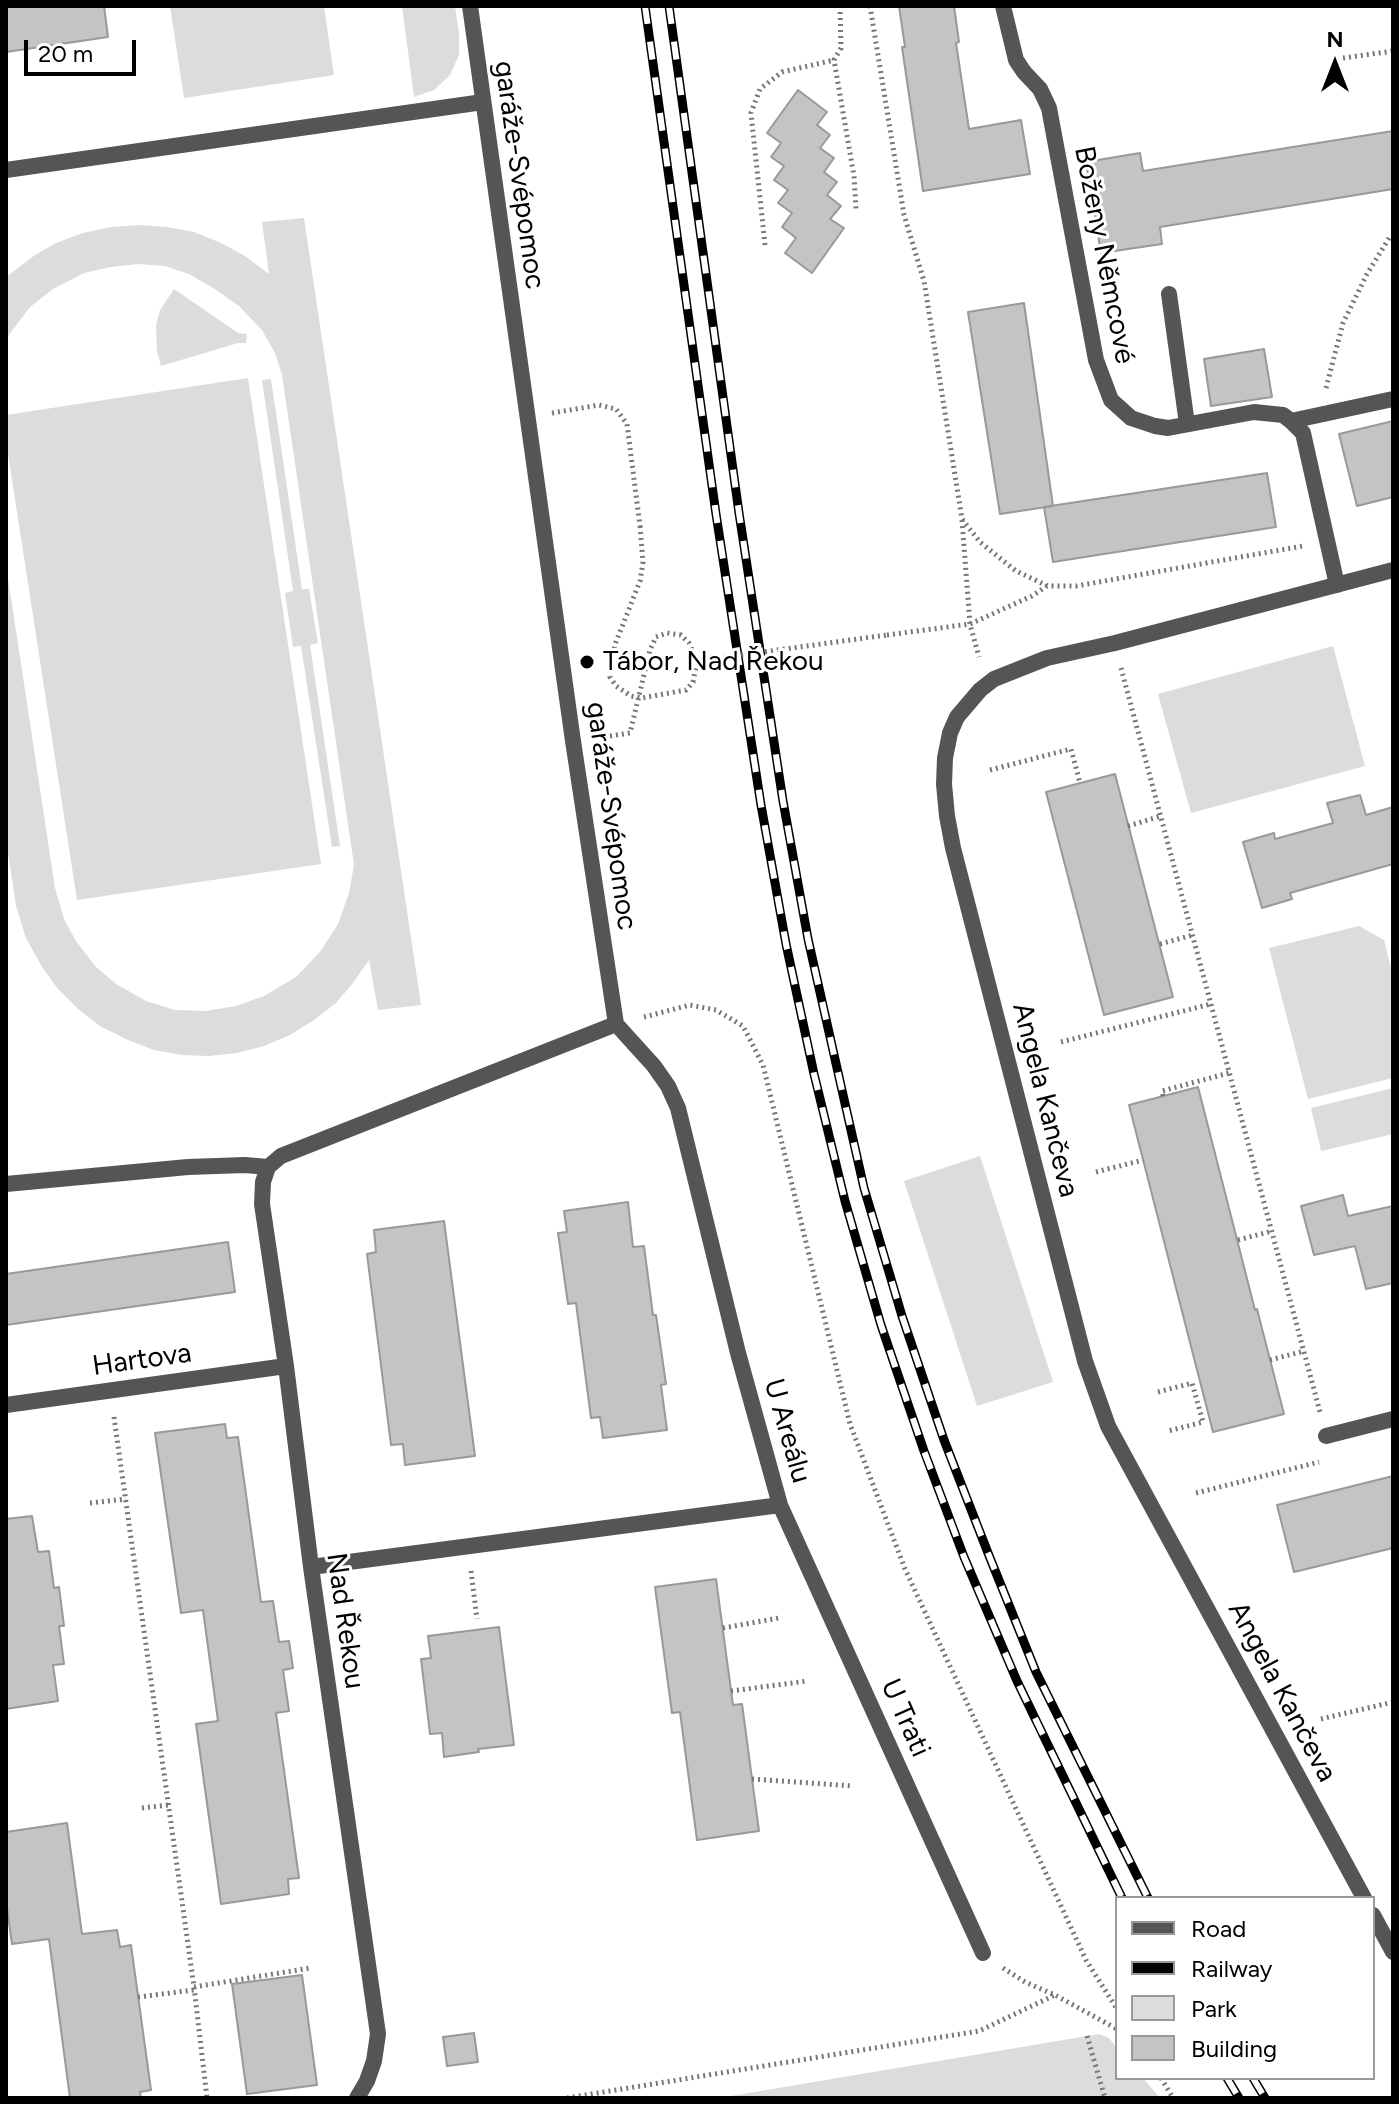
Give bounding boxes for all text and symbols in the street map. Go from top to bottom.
scale bar [28,24,140,74]
north arrow [1295,24,1375,104]
text: N [1326,26,1344,53]
text: 20 m [38,39,93,68]
street label: garáže-Svépomoc [486,59,552,291]
street label: Boženy Němcové [1066,143,1142,367]
place label: Tábor, Nad Řekou [603,645,824,679]
marker: Tábor, Nad Řekou [578,653,596,671]
street label: garáže-Svépomoc [578,700,644,932]
street label: Angela Kančeva [1005,999,1085,1201]
street label: Hartova [90,1336,194,1384]
street label: U Areálu [756,1375,818,1487]
street label: Nad Řekou [319,1551,371,1691]
street label: Angela Kančeva [1220,1596,1344,1788]
street label: U Trati [873,1674,937,1762]
legend [1115,1896,1375,2080]
text: Road [1191,1914,1246,1943]
text: Railway [1191,1954,1272,1983]
text: Park [1191,1994,1237,2023]
text: Building [1191,2034,1277,2063]

